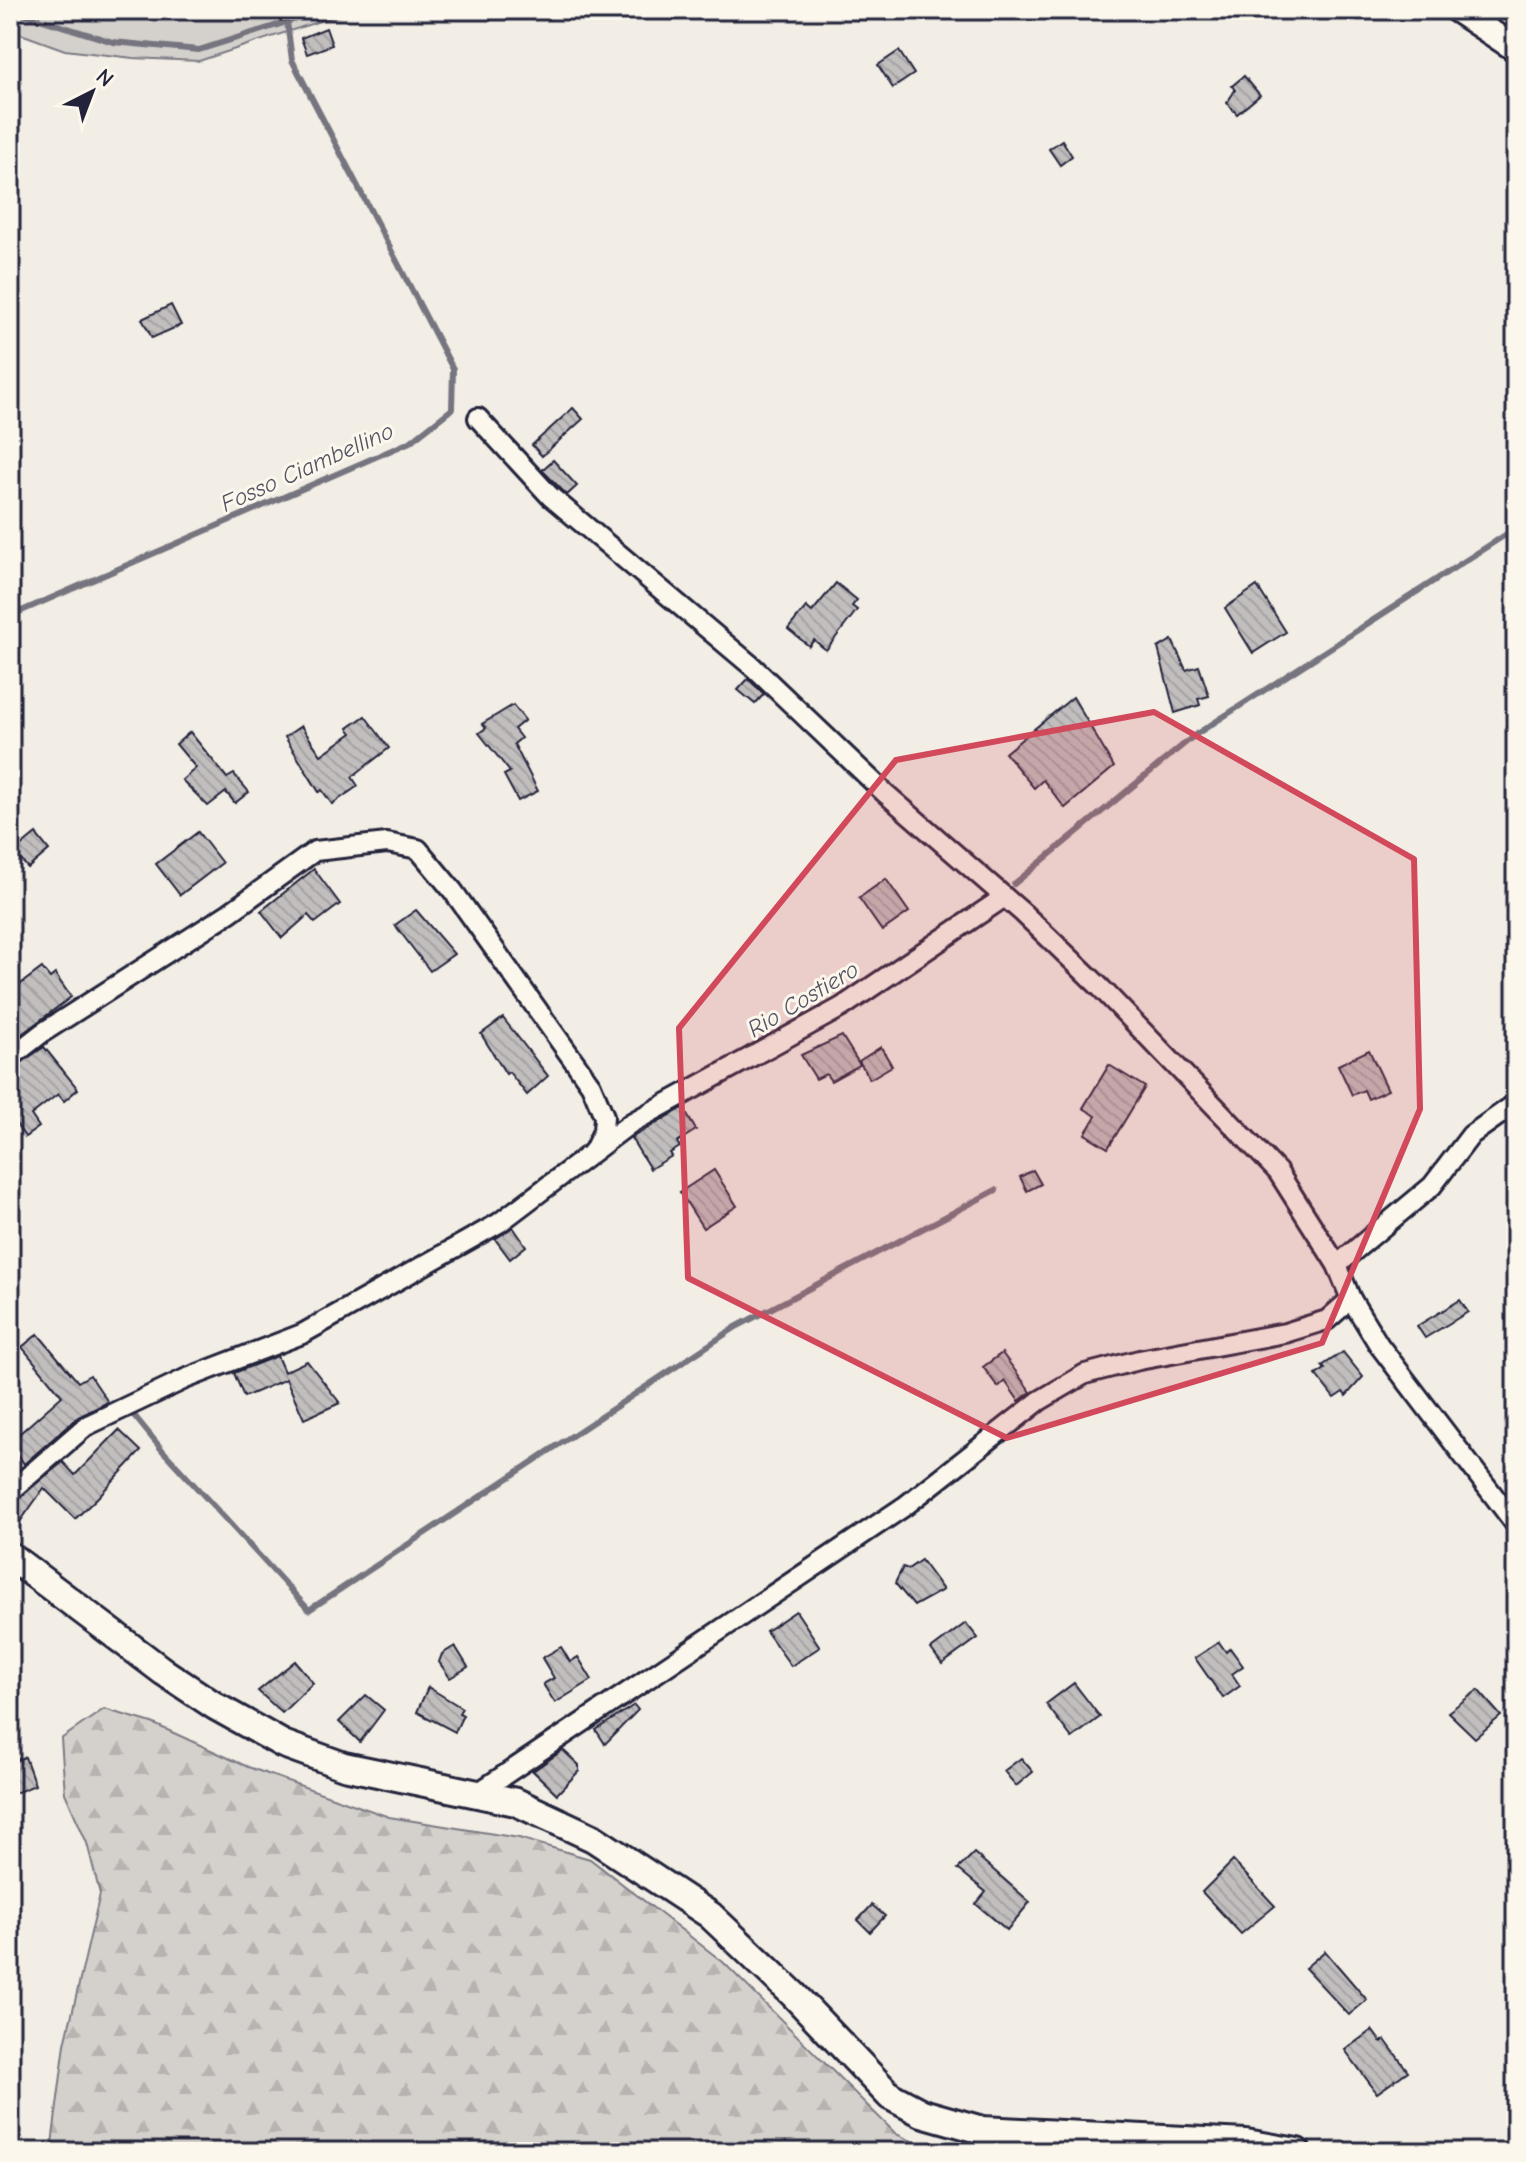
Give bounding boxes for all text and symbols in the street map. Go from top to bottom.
north arrow [52,52,132,132]
text: N [91,63,119,92]
water label: Fosso Ciambellino [216,416,398,518]
water label: Rio Costiero [742,955,864,1043]

